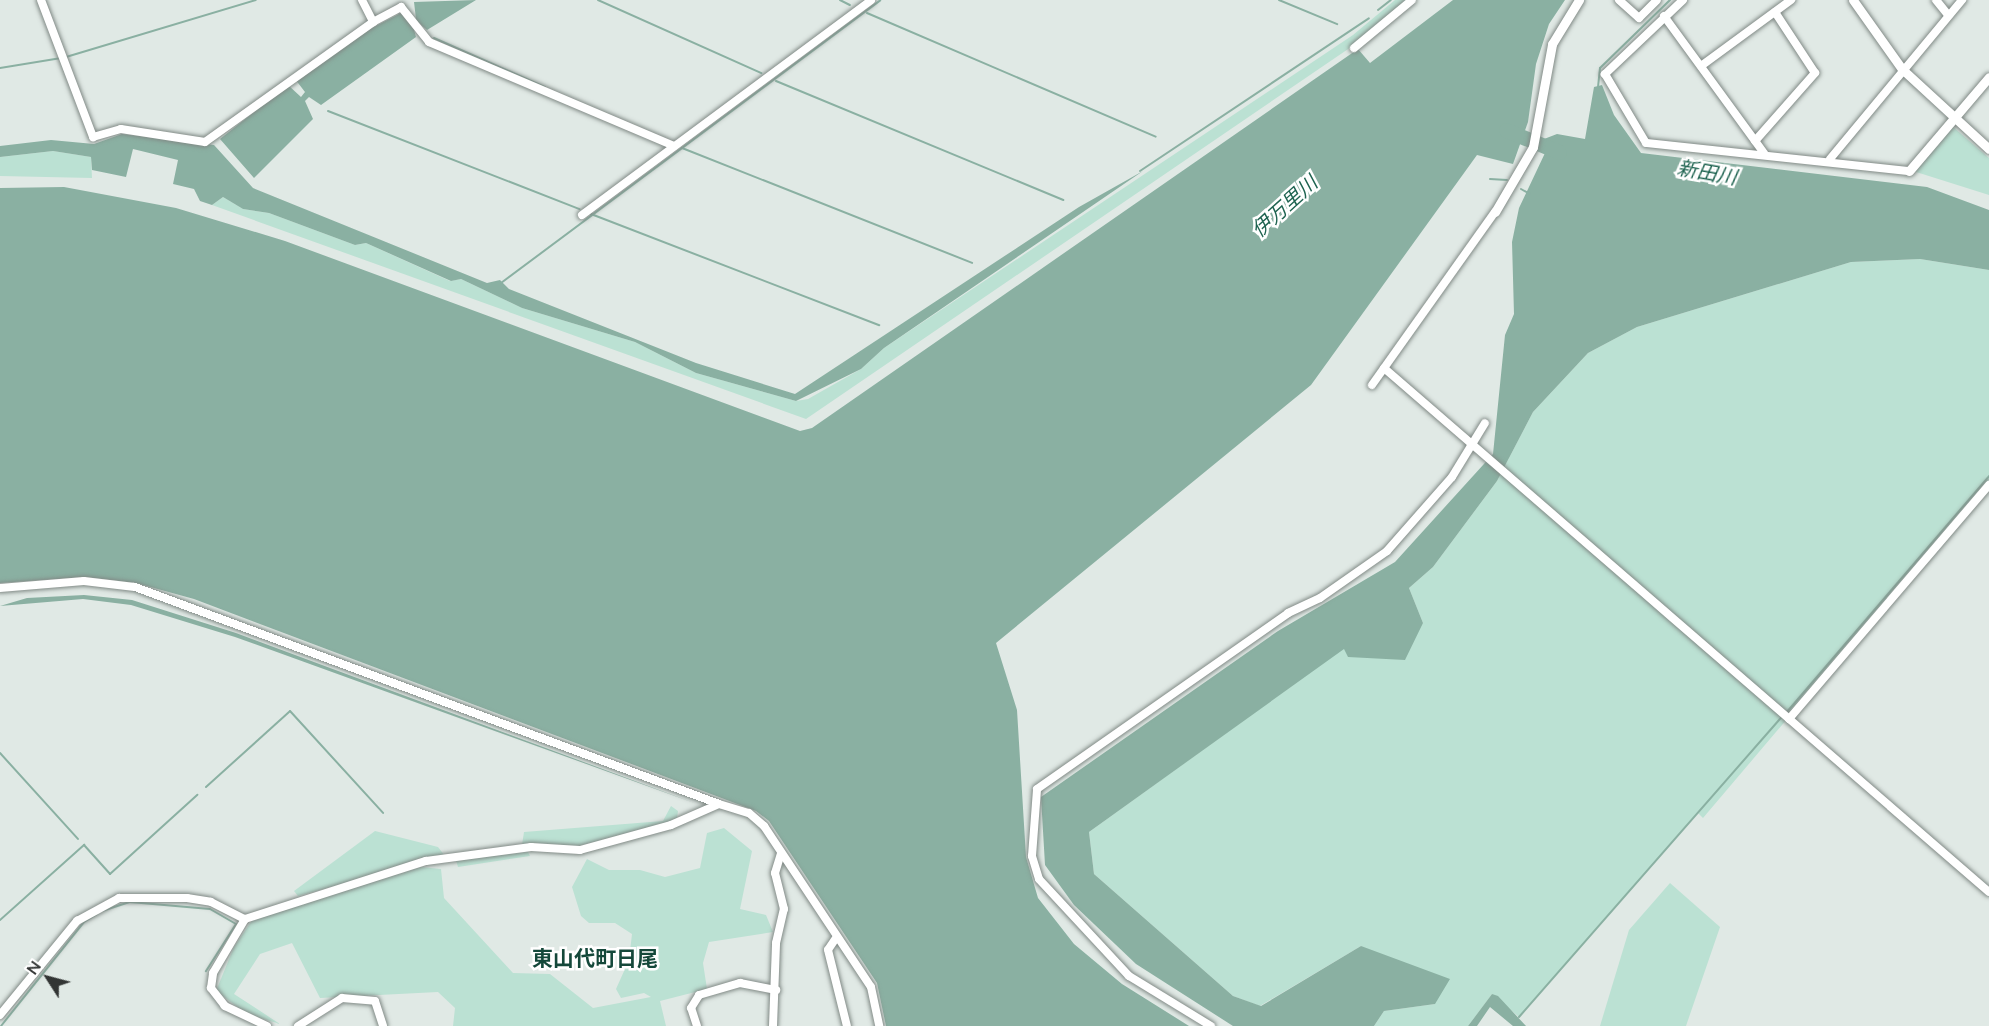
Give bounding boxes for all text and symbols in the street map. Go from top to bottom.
water label: 新田川 [1675,155,1739,189]
water label: 伊万里川 [1246,170,1322,242]
district label: 東山代町日尾 [532,945,658,971]
north arrow [18,948,78,1008]
text: N [22,957,44,978]

